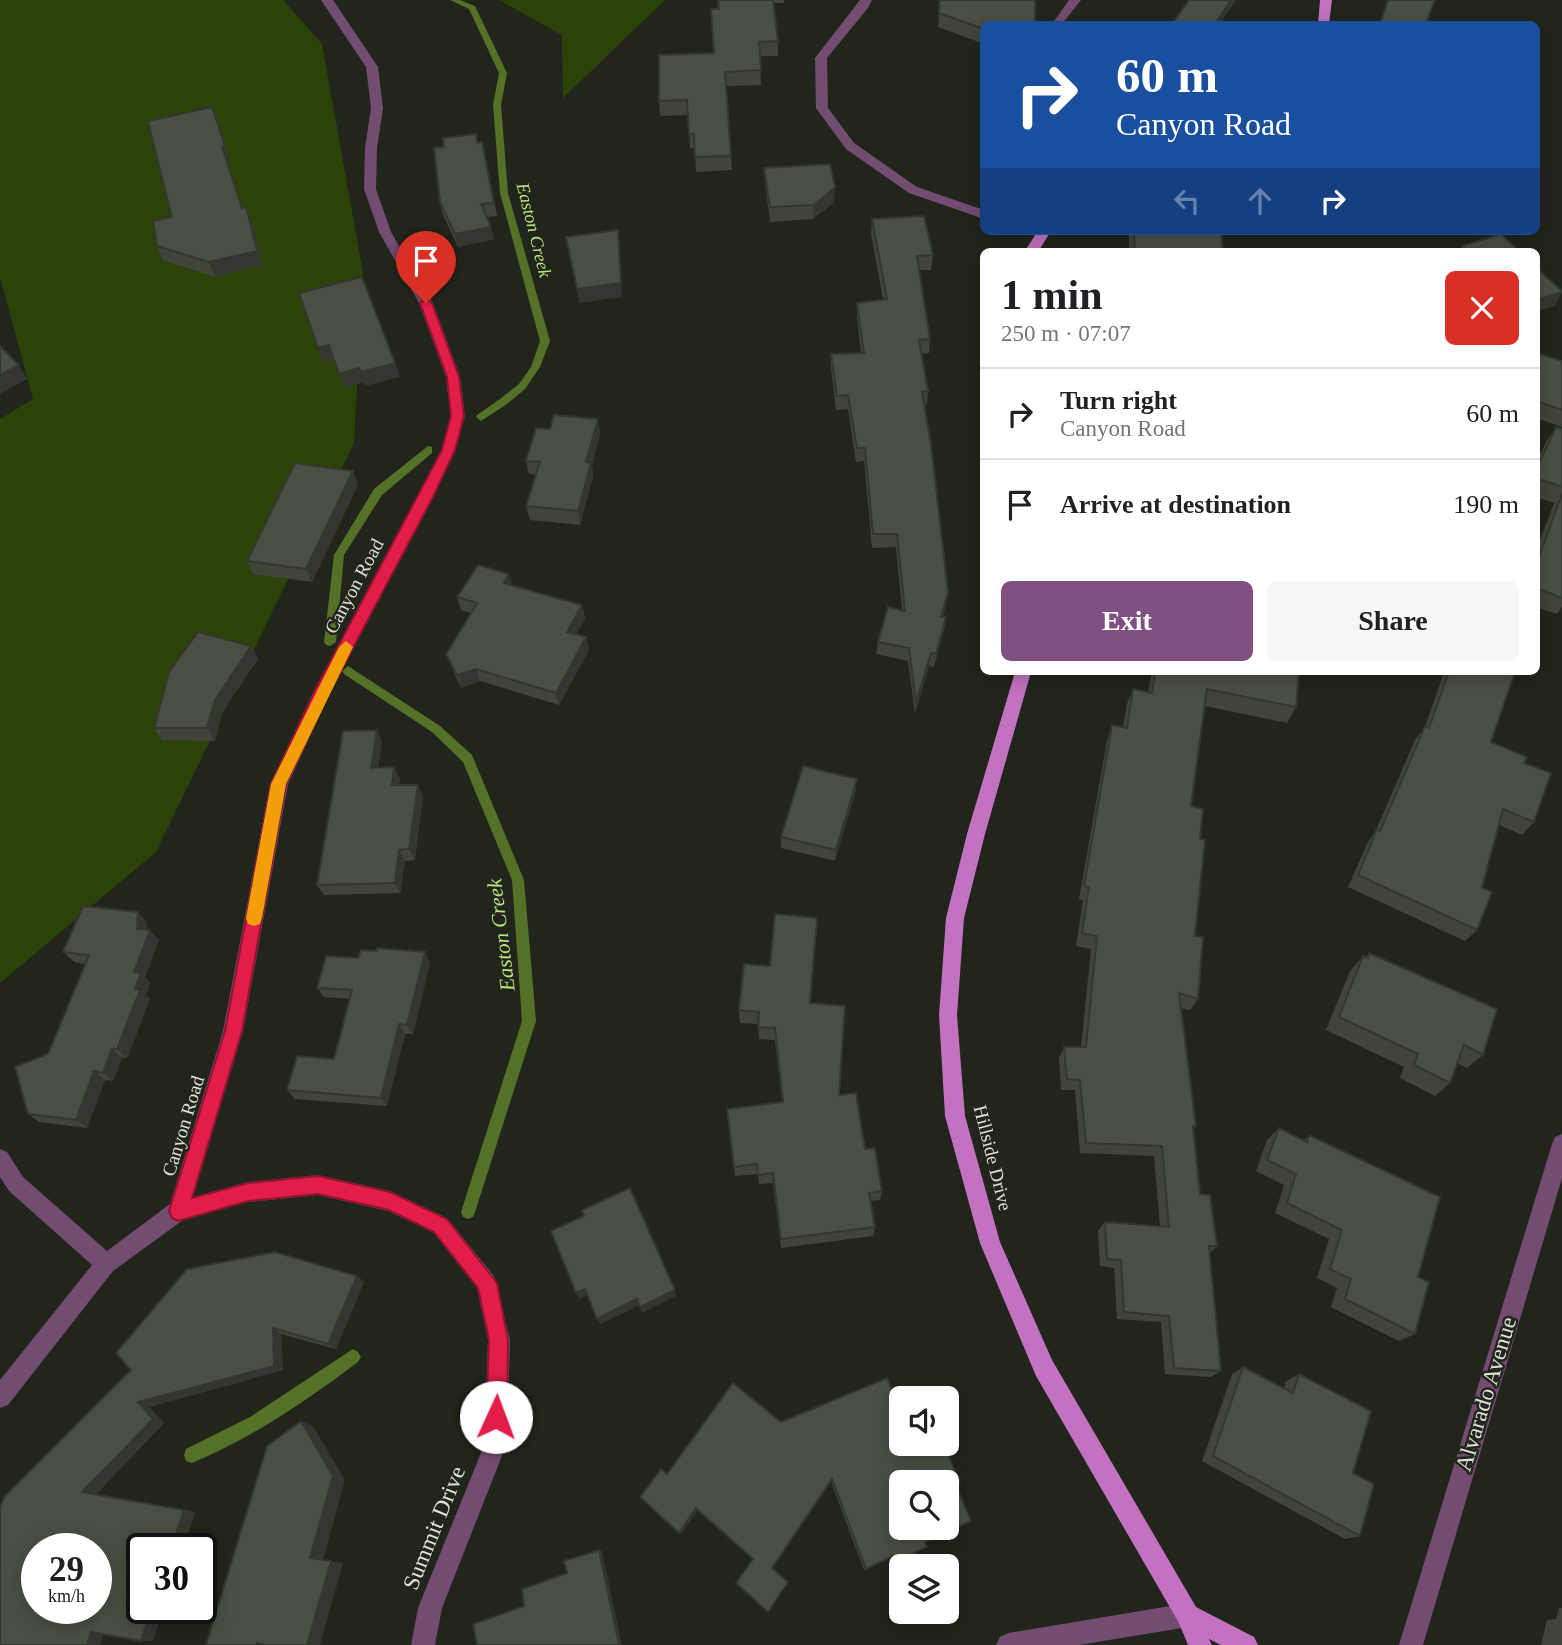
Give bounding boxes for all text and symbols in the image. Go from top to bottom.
text: 60 m [1116,48,1218,103]
icon: right [1001,49,1092,140]
text: Canyon Road [1116,106,1291,142]
water label: Easton Creek [512,180,556,280]
icon: left [1168,182,1206,220]
icon: ahead [1241,182,1279,220]
icon: right [1314,182,1352,220]
pin [396,231,456,303]
icon: arrive [407,242,445,280]
button: close [1445,271,1519,345]
text: 1 min [1001,272,1103,318]
text: 250 m · 07:07 [1001,321,1131,346]
text: Turn right [1060,386,1177,415]
icon: right [1001,395,1039,433]
text: 60 m [1466,399,1519,428]
text: Canyon Road [1060,416,1186,441]
icon: arrive [1001,486,1039,524]
text: Arrive at destination [1060,490,1291,519]
text: 190 m [1453,490,1519,519]
street label: Canyon Road [320,535,388,637]
button: Exit [1001,581,1253,661]
button: Share [1267,581,1519,661]
water label: Easton Creek [482,877,520,994]
street label: Canyon Road [158,1073,208,1179]
street label: Hillside Drive [970,1103,1016,1213]
street label: Alvarado Avenue [1451,1314,1521,1474]
position arrow [459,1380,533,1454]
map controls [889,1386,959,1624]
button: sound [889,1386,959,1456]
street label: Summit Drive [398,1463,470,1593]
button: search [889,1470,959,1540]
speed limit sign: 30 [126,1533,217,1624]
text: 29 [49,1550,84,1589]
button: layers [889,1554,959,1624]
text: km/h [48,1586,85,1606]

